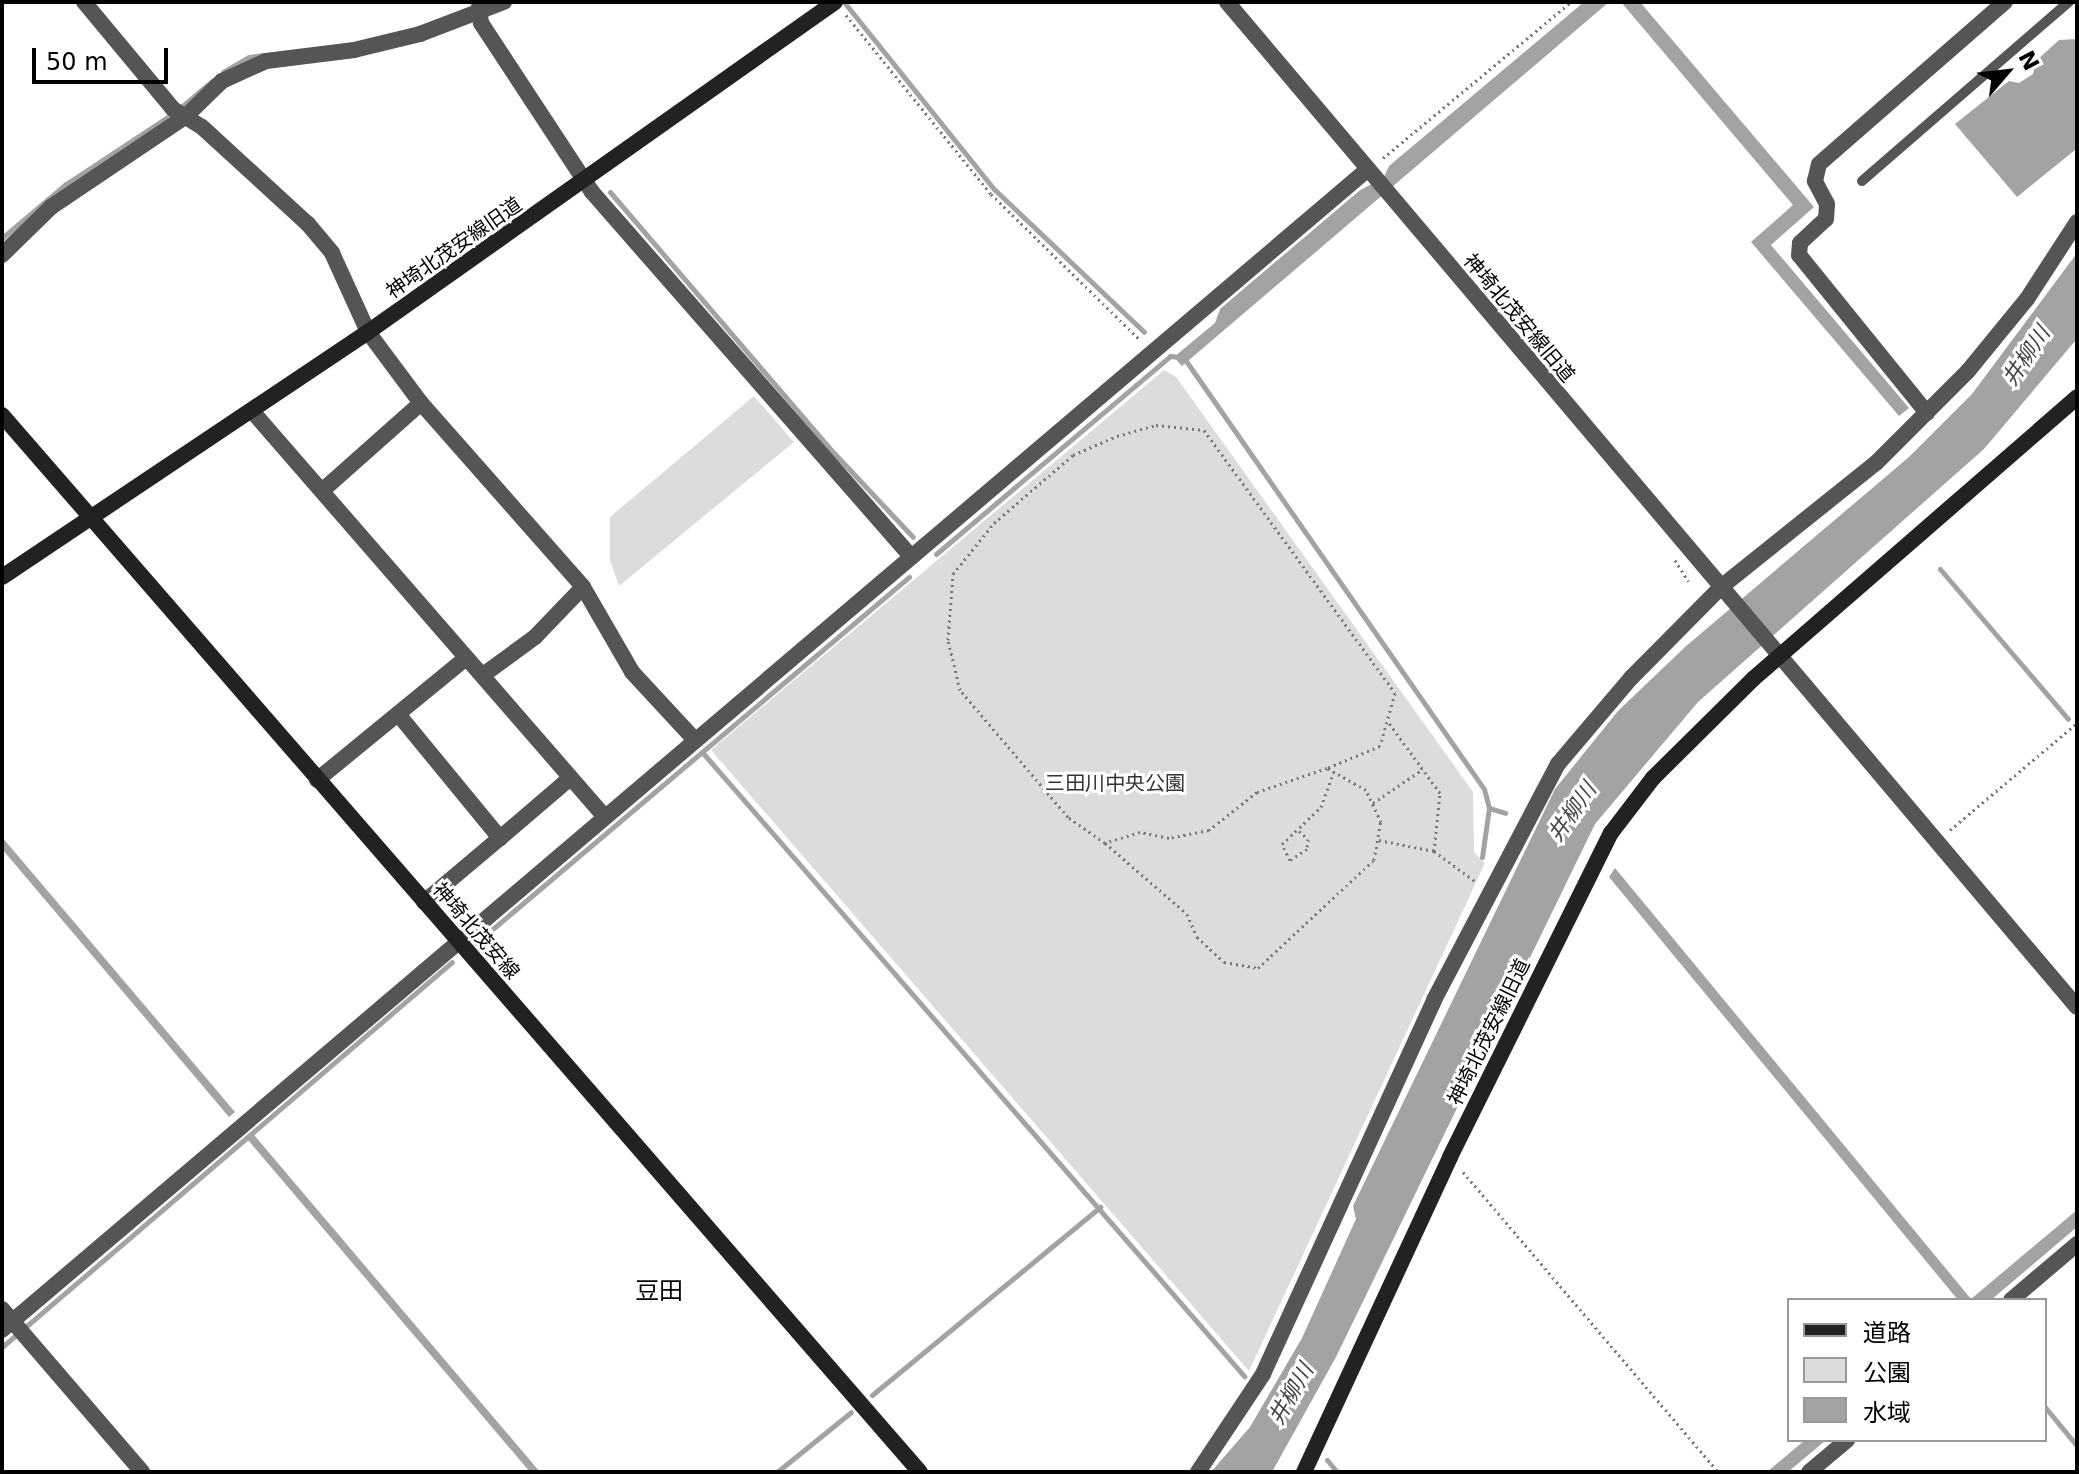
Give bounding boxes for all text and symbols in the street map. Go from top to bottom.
scale bar [36,32,172,82]
north arrow [1967,32,2047,112]
text: N [2013,46,2044,74]
text: 50 m [46,48,108,76]
street label: 神埼北茂安線旧道 [382,192,526,304]
street label: 神埼北茂安線旧道 [1458,249,1580,387]
water label: 井柳川 [1997,321,2055,391]
park label: 三田川中央公園 [1045,771,1185,795]
water label: 井柳川 [1542,777,1602,847]
street label: 神埼北茂安線 [428,878,524,984]
street label: 神埼北茂安線旧道 [1443,955,1535,1109]
district label: 豆田 [635,1278,683,1306]
legend [1787,1298,2047,1442]
text: 道路 [1863,1319,1911,1347]
water label: 井柳川 [1263,1359,1319,1429]
text: 公園 [1863,1359,1911,1387]
text: 水域 [1863,1399,1911,1427]

